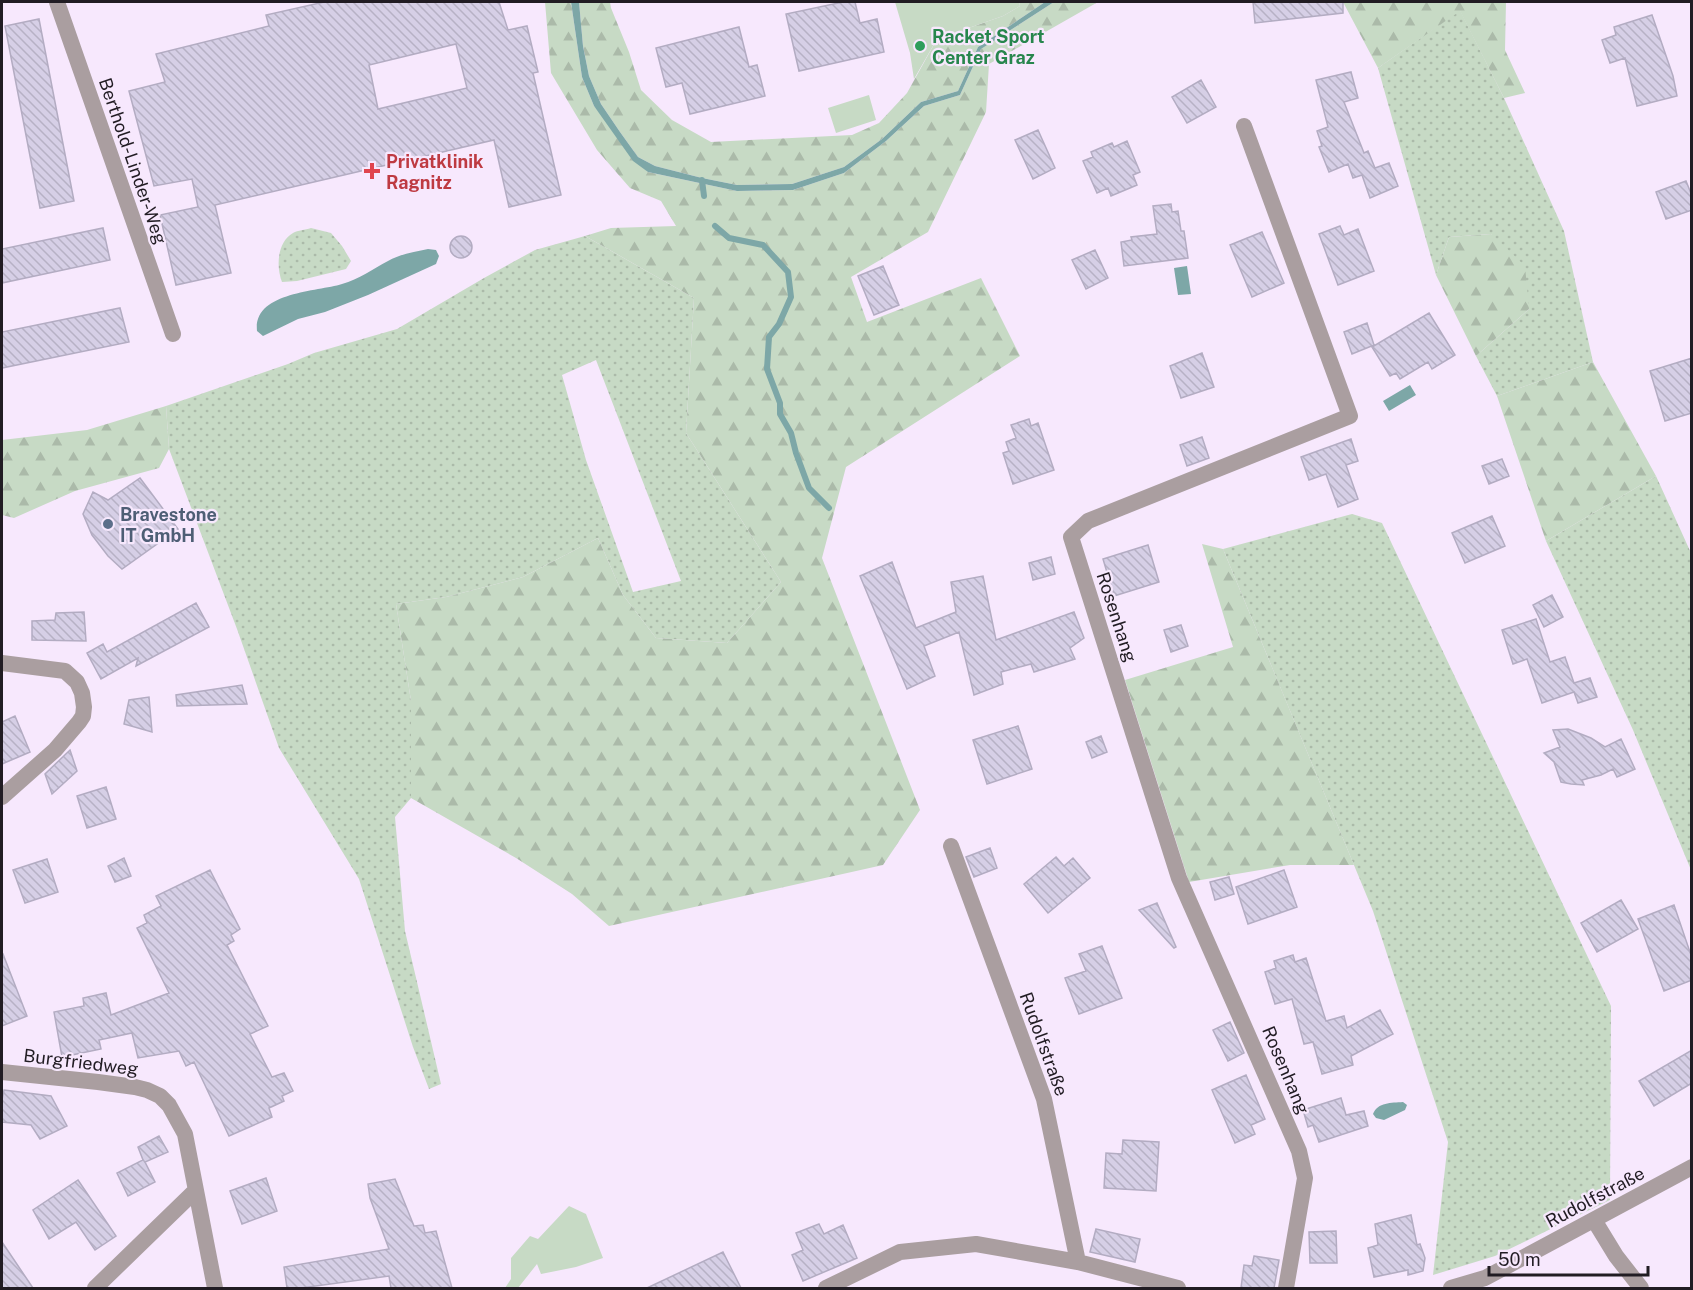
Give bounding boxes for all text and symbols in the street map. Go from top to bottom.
place label: Racket Sport Center Graz [932,26,1045,68]
marker: Racket Sport Center Graz [913,39,927,53]
street label: Berthold-Linder-Weg [95,75,171,247]
place label: Privatklinik Ragnitz [386,151,484,193]
marker: Privatklinik Ragnitz [363,162,381,180]
place label: Bravestone IT GmbH [120,504,217,546]
marker: Bravestone IT GmbH [101,517,115,531]
street label: Rosenhang [1093,569,1141,665]
street label: Rudolfstraße [1016,989,1072,1099]
street label: Rosenhang [1258,1023,1314,1117]
street label: Burgfriedweg [22,1045,140,1079]
street label: Rudolfstraße [1542,1162,1648,1232]
scale bar [1489,1239,1648,1277]
text: 50 m [1498,1249,1541,1270]

